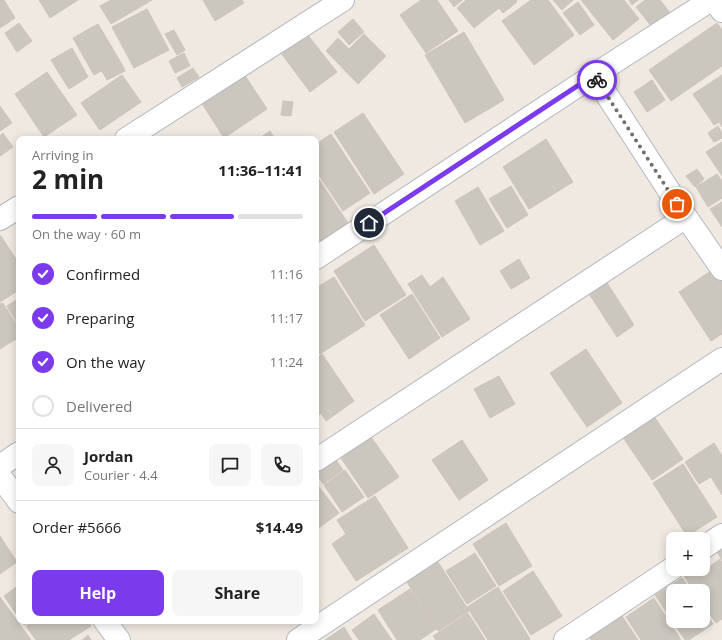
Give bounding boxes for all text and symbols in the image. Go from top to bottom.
courier [577,60,617,100]
icon: bike [586,69,608,91]
text: Arriving in [32,146,94,164]
text: 11:36–11:41 [218,160,303,180]
text: 2 min [32,161,104,197]
pin [660,187,694,221]
icon: bag [666,193,688,215]
pin [352,206,386,240]
icon: home [358,212,380,234]
text: On the way · 60 m [32,225,141,243]
icon: check [32,263,54,285]
text: Confirmed [66,264,140,284]
text: 11:16 [270,265,303,283]
icon: check [32,307,54,329]
text: Preparing [66,308,134,328]
text: 11:17 [270,309,303,327]
icon: check [32,351,54,373]
text: On the way [66,352,145,372]
text: 11:24 [270,353,303,371]
text: Delivered [66,396,133,416]
button: person [32,444,74,486]
button: chat [209,444,251,486]
button: phone [261,444,303,486]
text: Jordan [84,446,133,466]
text: Courier · 4.4 [84,466,158,484]
text: Order #5666 [32,517,121,537]
text: $14.49 [256,517,303,537]
map controls [666,532,710,628]
button: + [666,532,710,576]
button: Help [32,570,164,616]
button: Share [172,570,303,616]
button: − [666,584,710,628]

